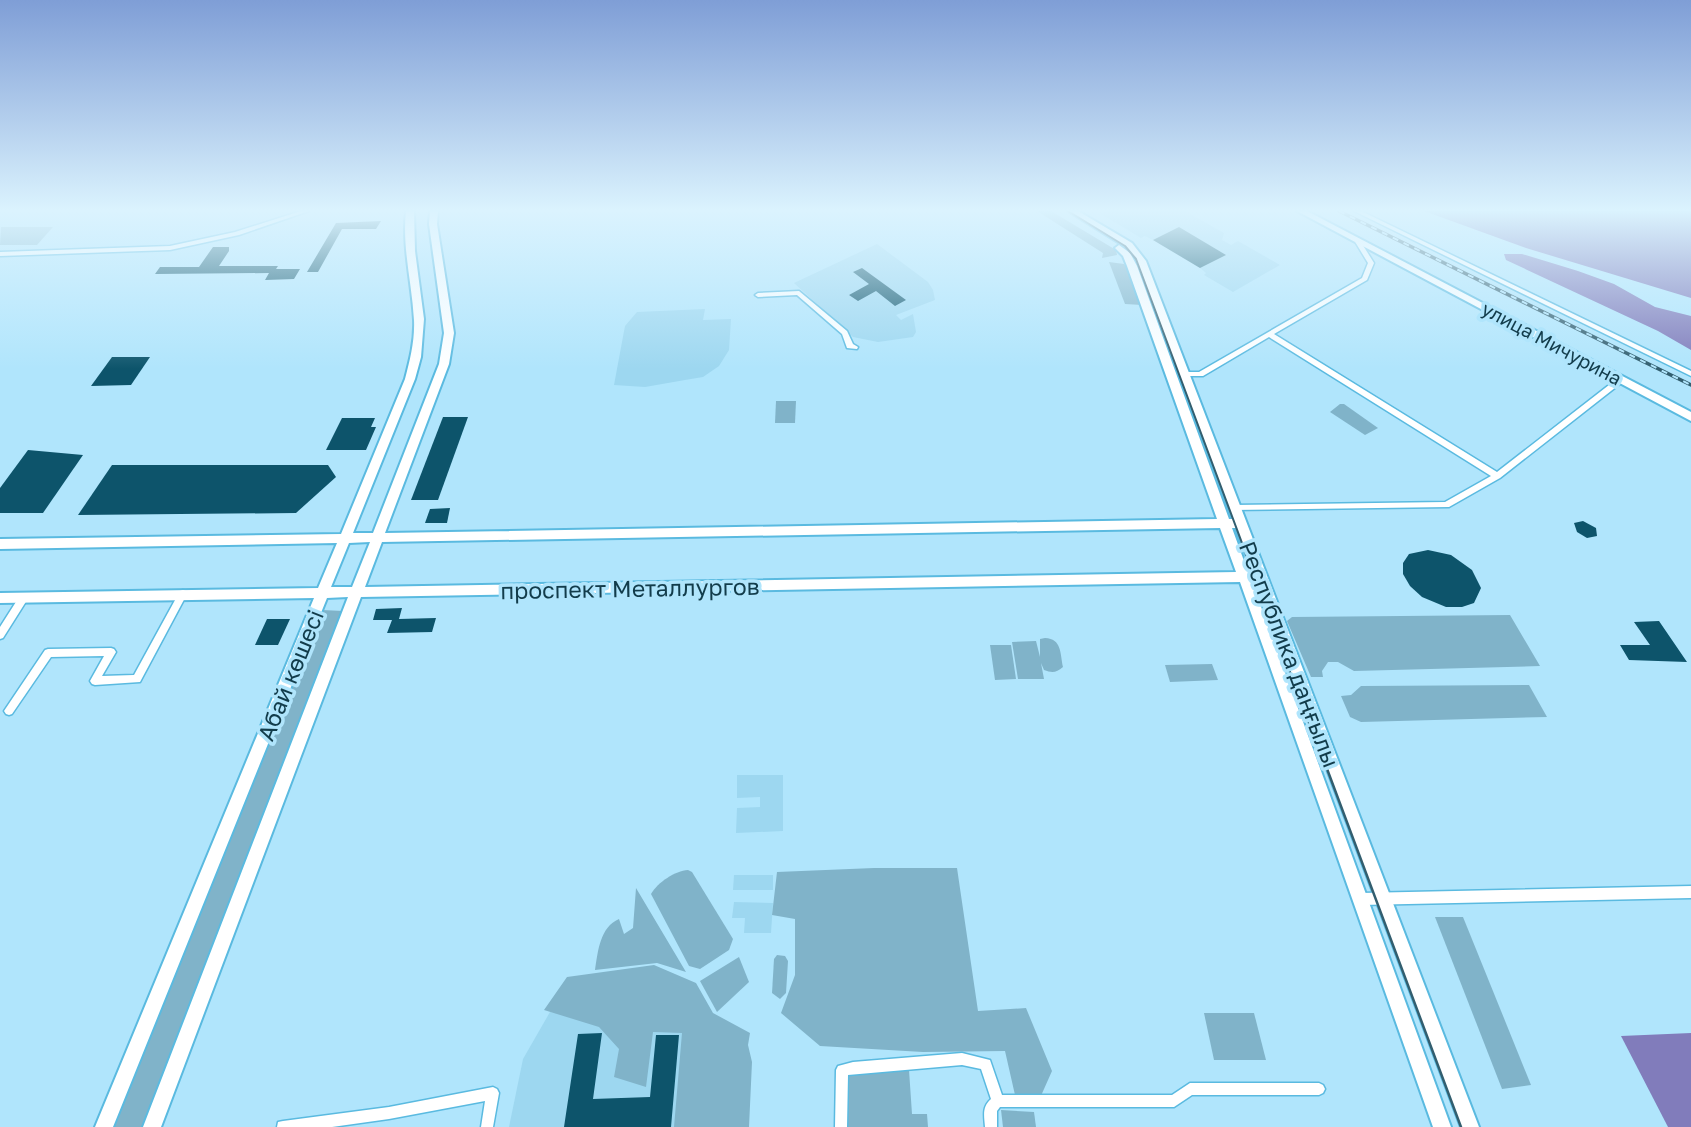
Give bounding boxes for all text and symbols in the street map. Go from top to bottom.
street label: улица Мичурина [1478,296,1626,390]
street label: Республика даңғылы [1234,537,1346,771]
street label: проспект Металлургов [500,572,760,604]
street label: Абай көшесі [251,605,329,745]

